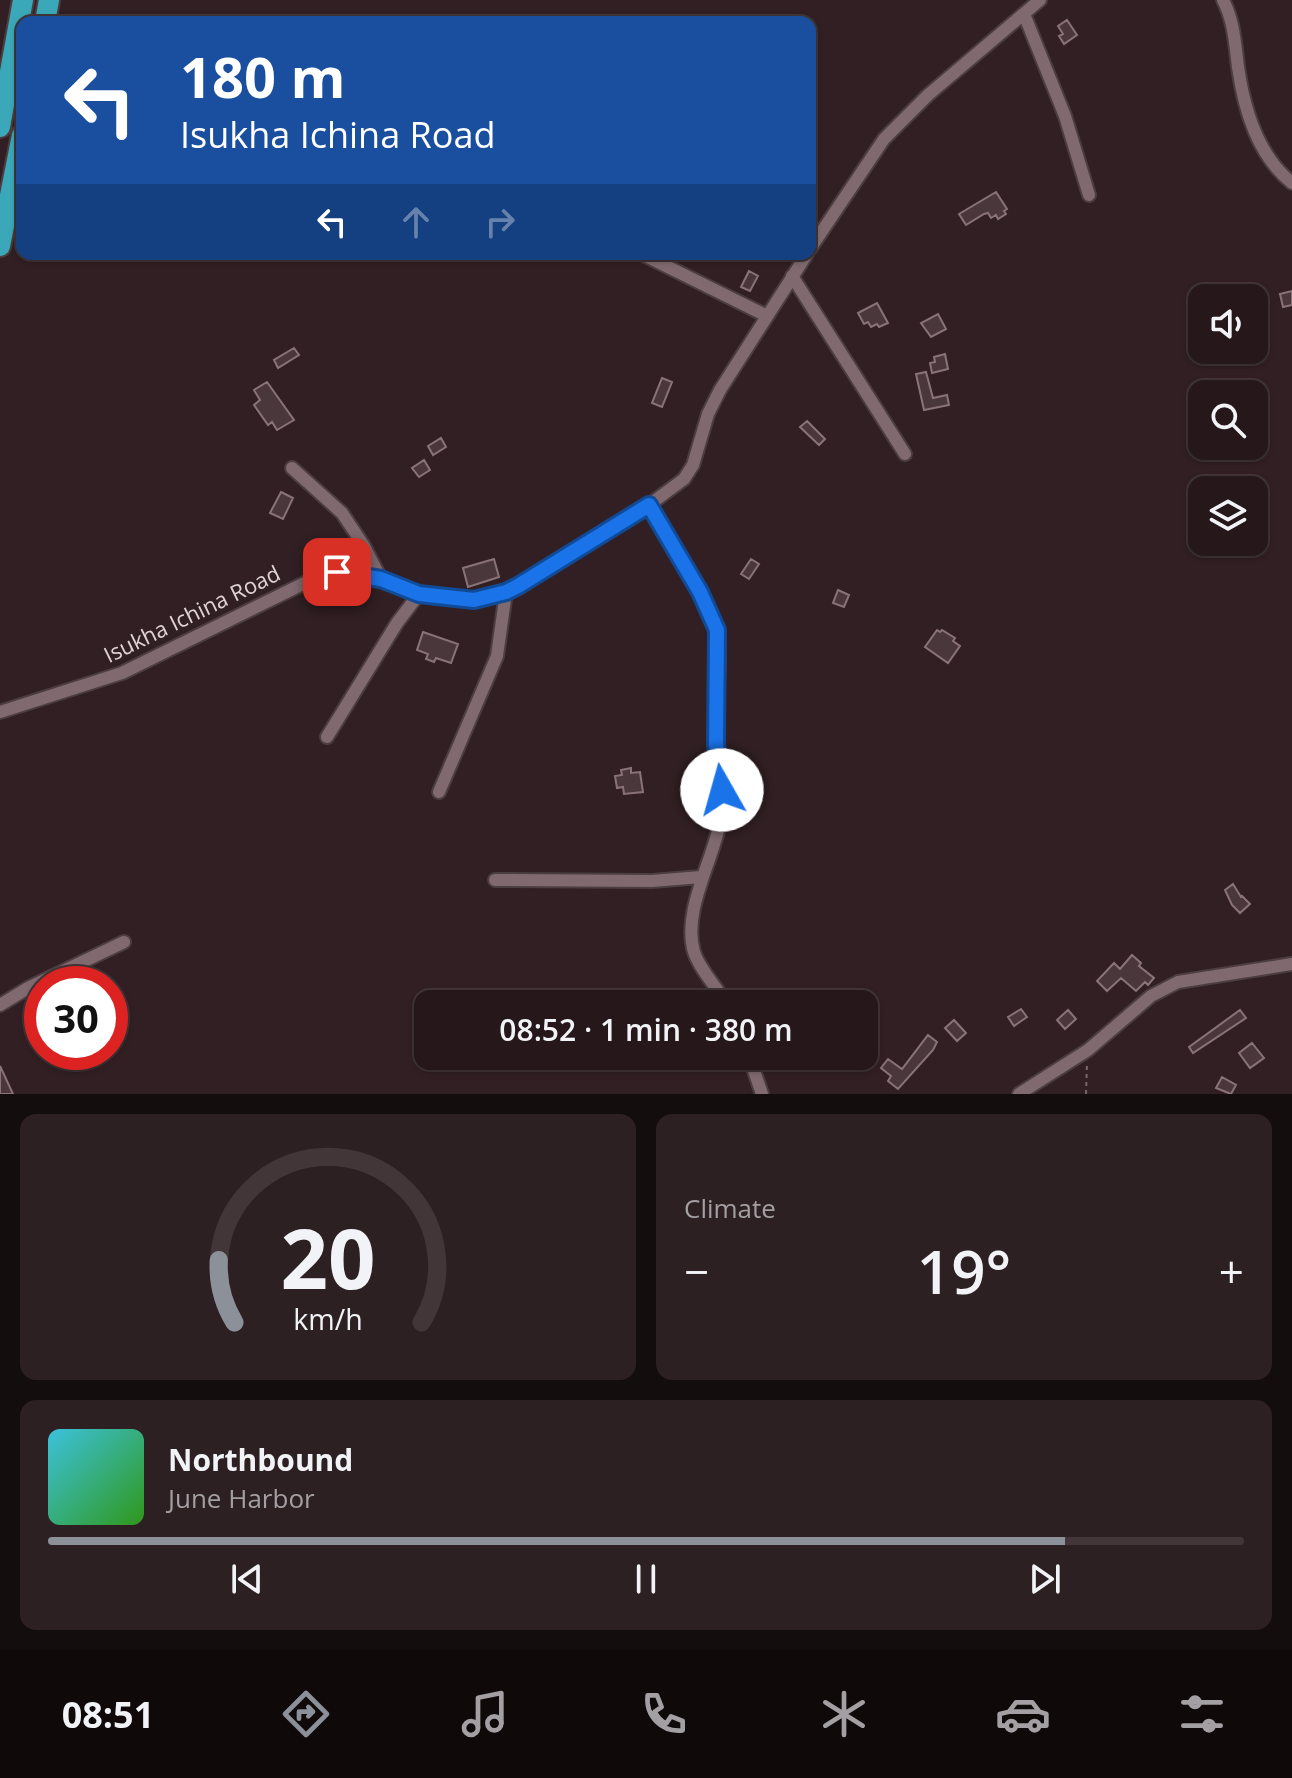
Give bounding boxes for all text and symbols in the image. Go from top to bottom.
text: 180 m [180,38,346,114]
icon: left [48,48,152,152]
text: Isukha Ichina Road [180,110,495,159]
icon: left [310,200,354,244]
icon: ahead [394,200,438,244]
icon: right [478,200,522,244]
map controls [1188,284,1268,556]
button: sound [1188,284,1268,364]
button: search [1188,380,1268,460]
button: layers [1188,476,1268,556]
pin [303,538,371,606]
icon: arrive [315,550,359,594]
street label: Isukha Ichina Road [98,557,285,669]
position arrow [680,748,764,832]
speed limit sign: 30 [24,966,128,1070]
text: 08:52 · 1 min · 380 m [499,1009,793,1050]
text: Climate [684,1190,776,1226]
text: 20 [280,1200,376,1313]
text: 19° [917,1230,1011,1312]
text: − [684,1241,709,1301]
text: + [1219,1241,1244,1301]
text: km/h [293,1299,363,1338]
text: Northbound [168,1439,353,1480]
text: June Harbor [168,1480,315,1516]
icon: previous [225,1557,269,1601]
icon: pause [624,1557,668,1601]
icon: next [1023,1557,1067,1601]
icon: directions [278,1686,334,1742]
icon: music [457,1686,513,1742]
icon: phone [636,1686,692,1742]
icon: climate [816,1686,872,1742]
icon: car [995,1686,1051,1742]
icon: filters [1174,1686,1230,1742]
text: 08:51 [62,1690,154,1739]

